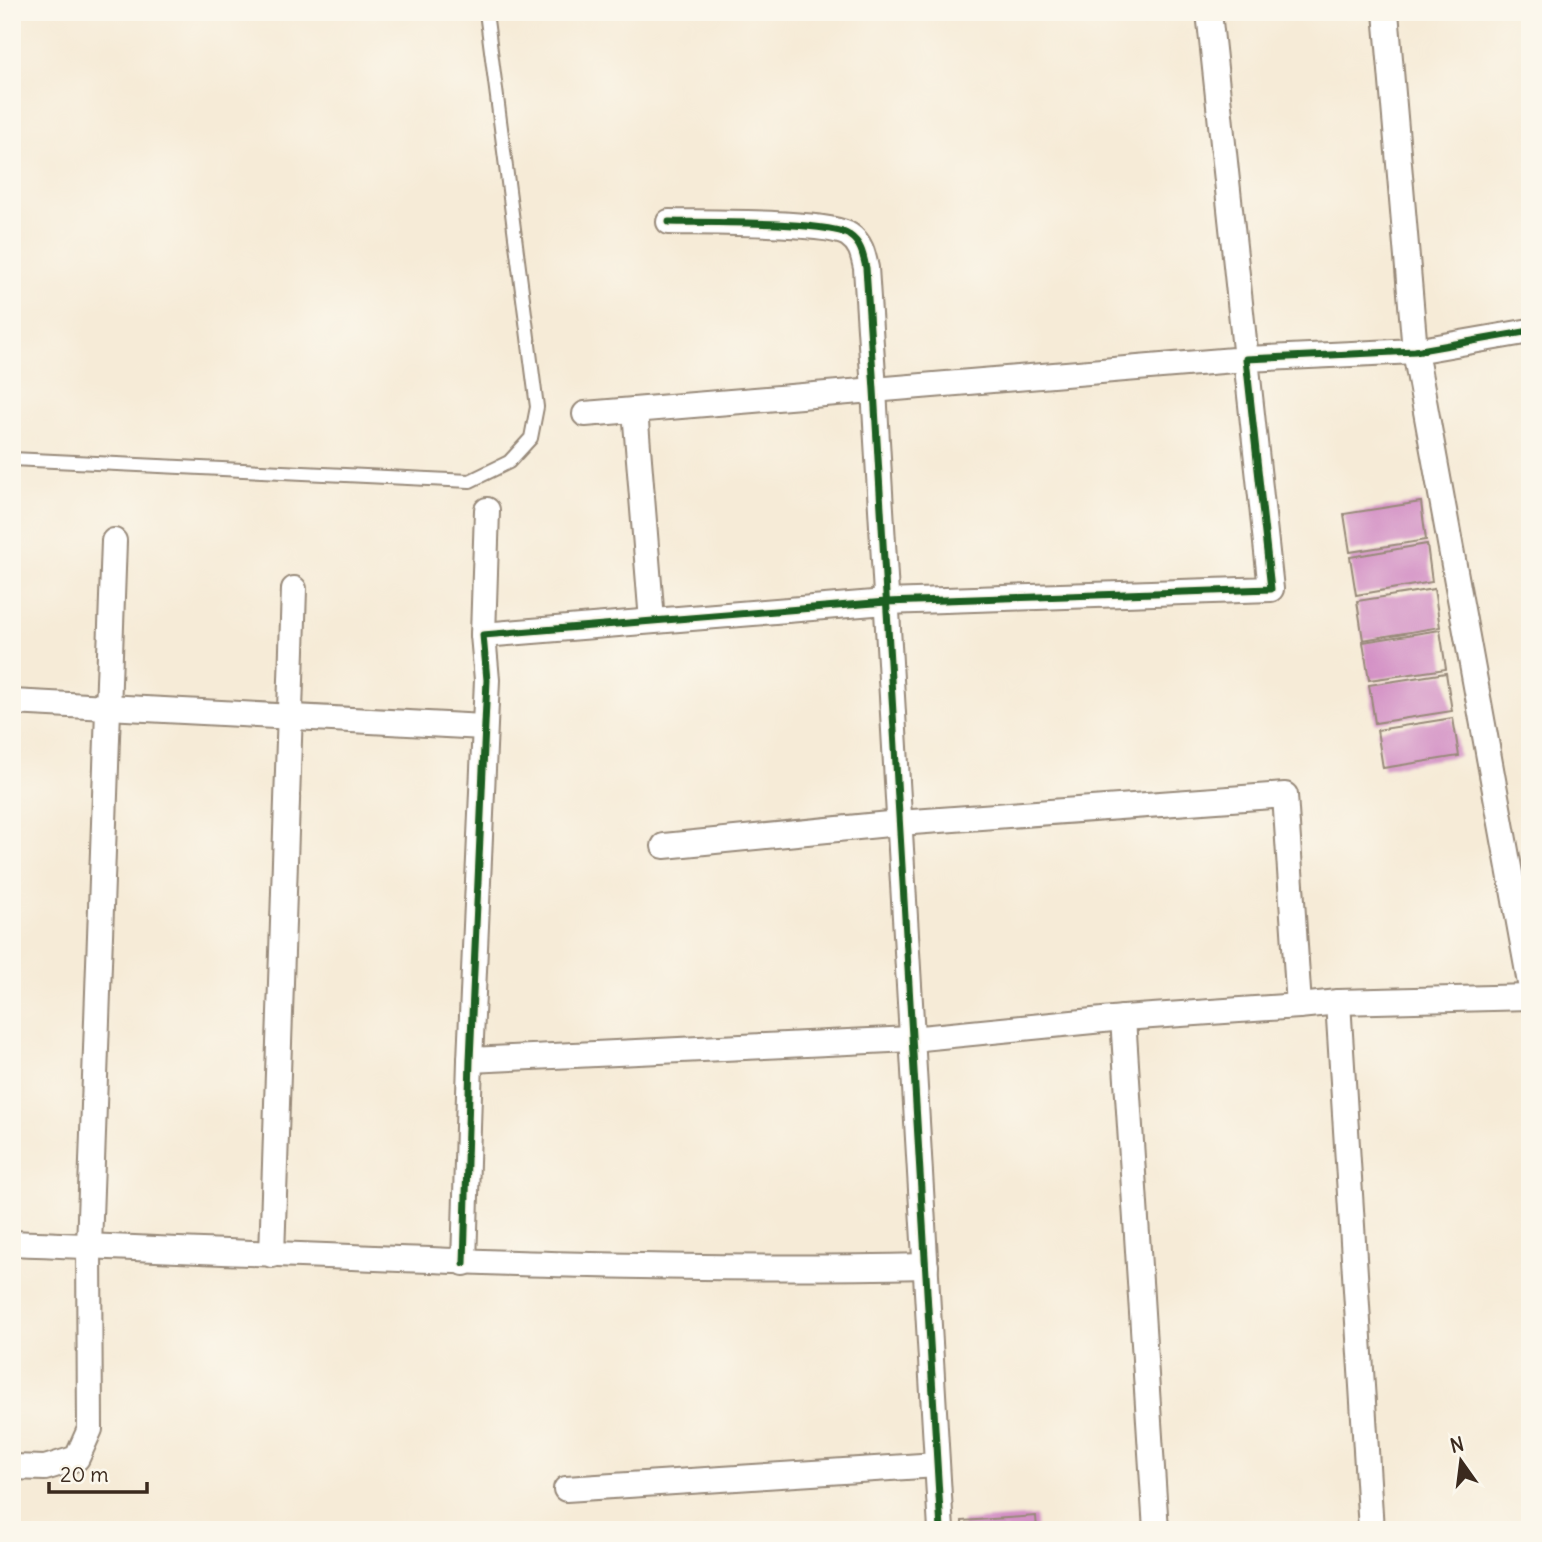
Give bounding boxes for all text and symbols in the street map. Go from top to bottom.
north arrow [1426,1426,1496,1496]
text: N [1448,1431,1466,1458]
scale bar [49,1451,147,1495]
text: 20 m [60,1461,109,1488]

